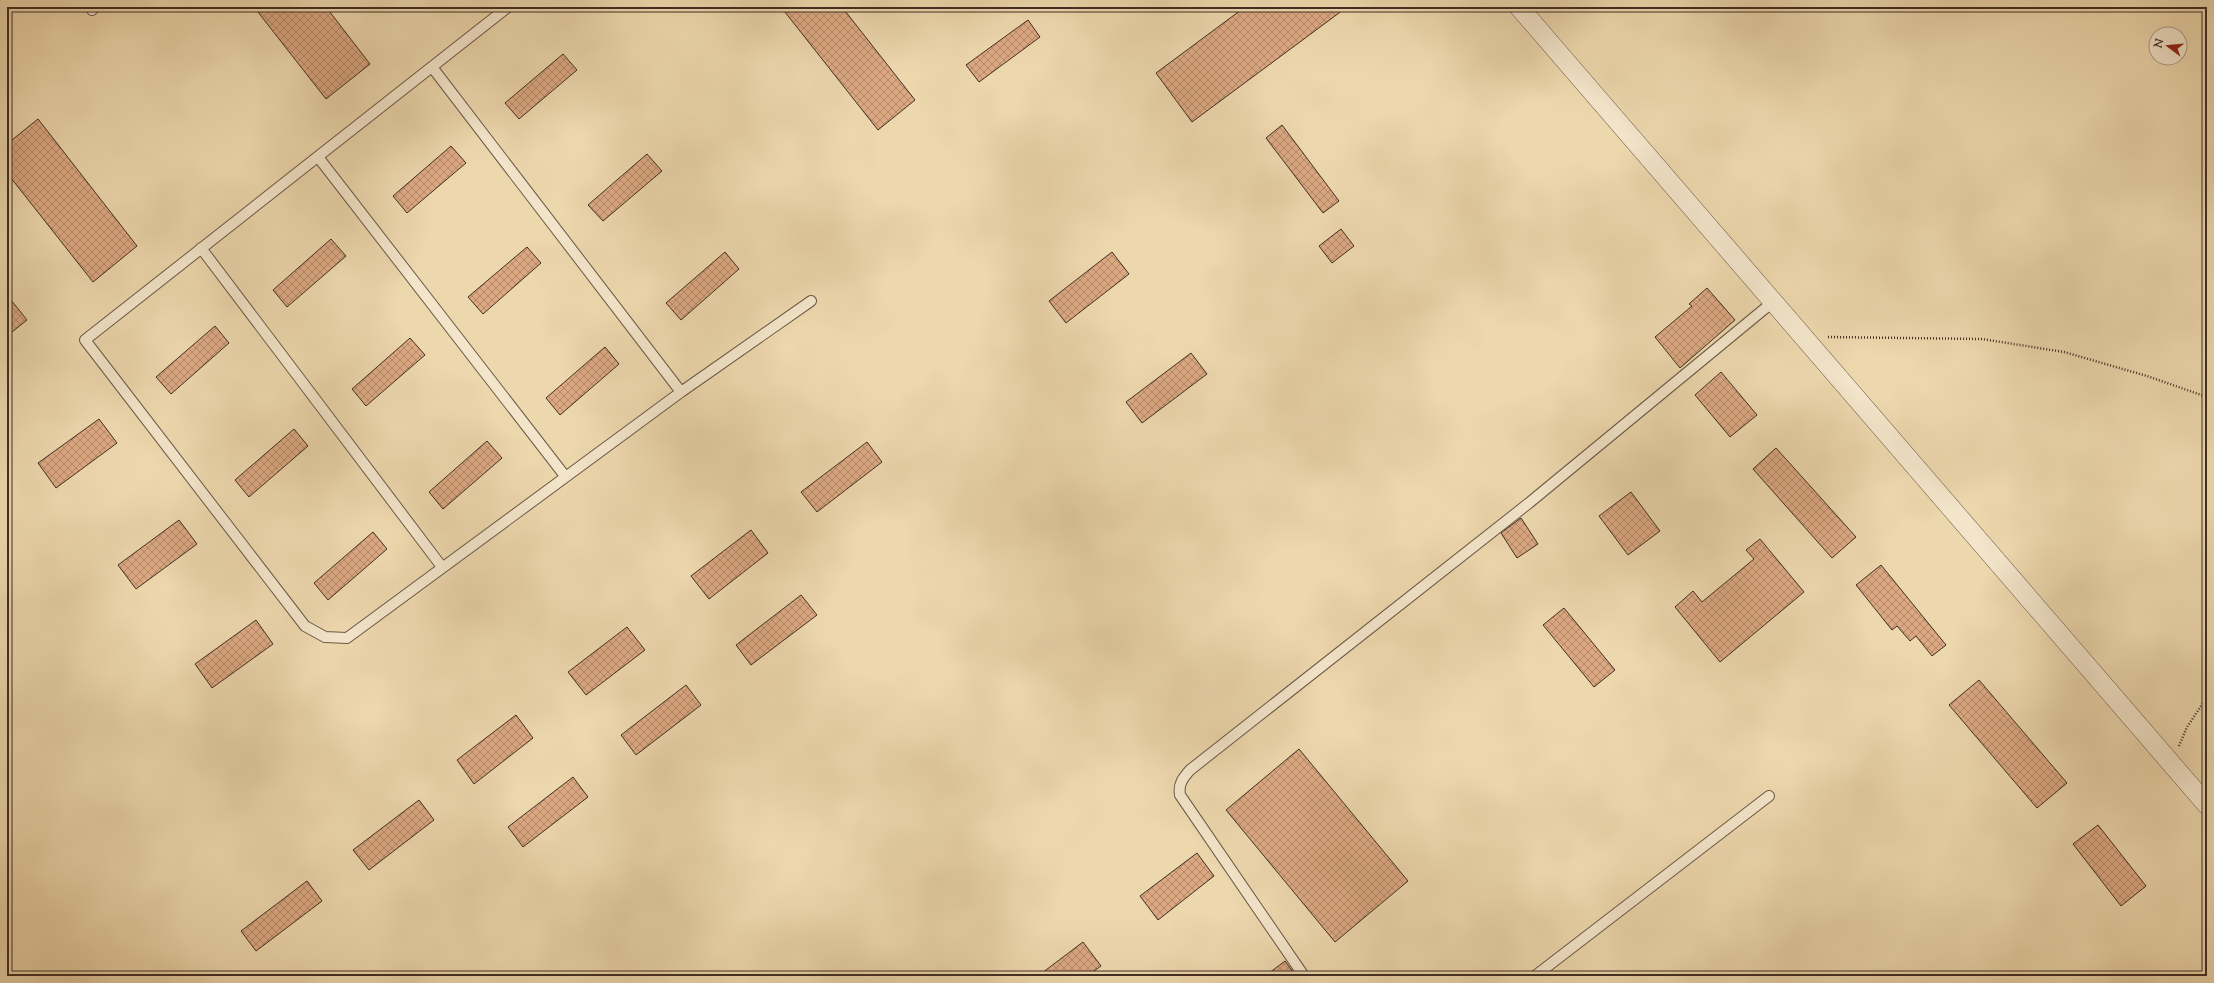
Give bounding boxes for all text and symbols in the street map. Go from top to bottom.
north arrow [2148,26,2188,66]
text: N [2150,37,2168,51]

